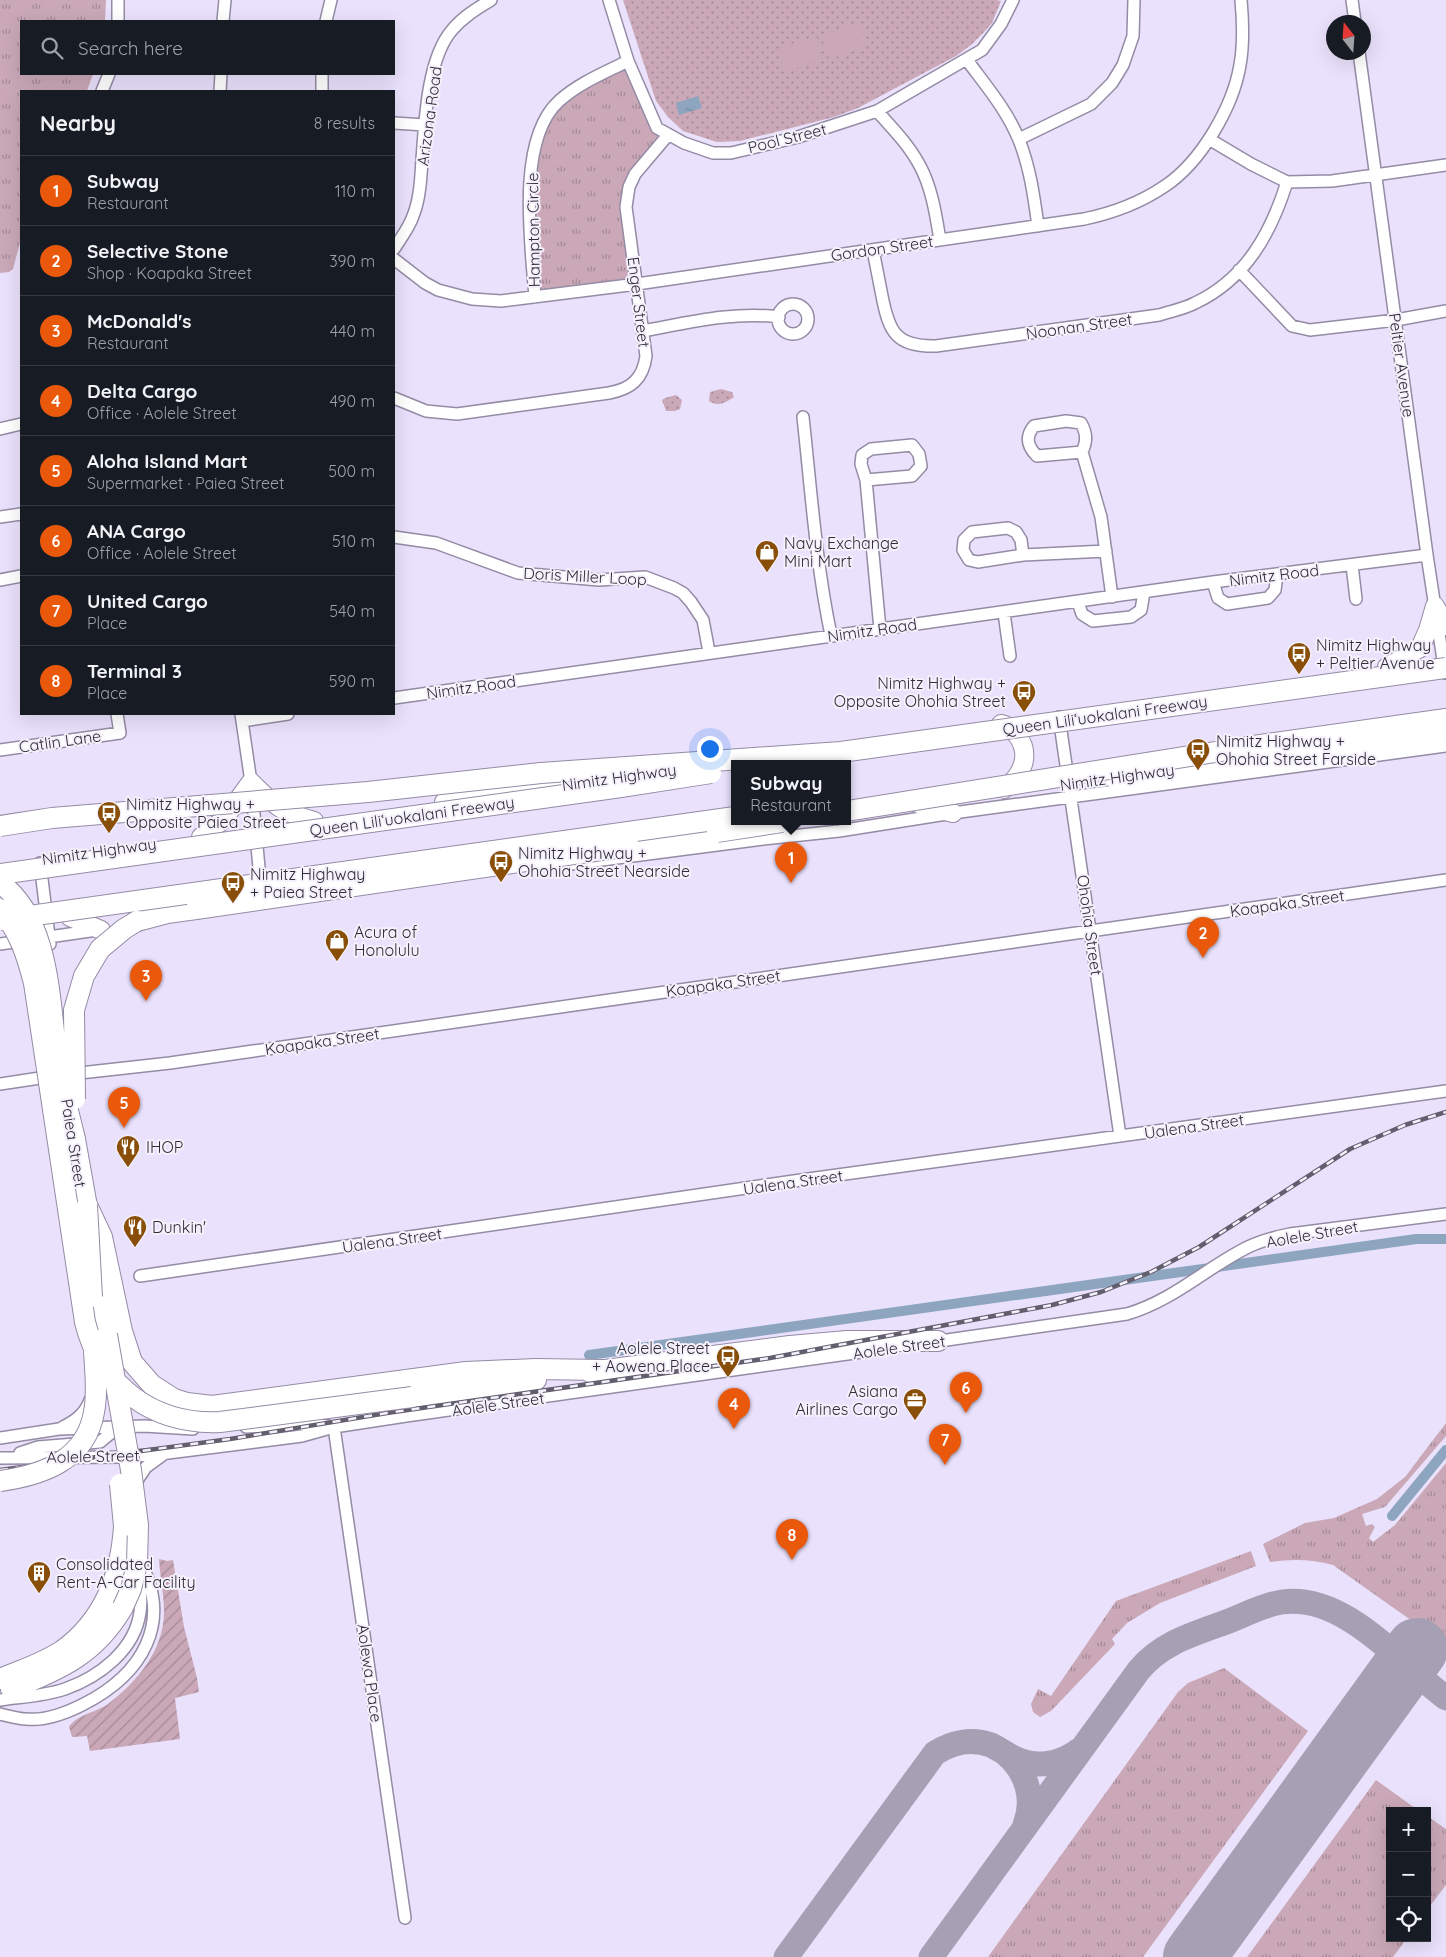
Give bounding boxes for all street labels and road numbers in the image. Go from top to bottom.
street label: Arizona Road [412,65,446,167]
street label: Pool Street [746,119,828,157]
street label: Hampton Circle [522,173,544,287]
street label: Gordon Street [829,231,935,265]
street label: Enger Street [624,255,654,349]
street label: Noonan Street [1024,309,1134,343]
street label: Peltier Avenue [1385,312,1419,418]
street label: Nimitz Road [1228,560,1320,590]
street label: Doris Miller Loop [523,563,647,589]
street label: Nimitz Road [826,614,918,646]
street label: Nimitz Road [425,671,517,703]
street label: Queen Liliʻuokalani Freeway [1001,691,1209,739]
street label: Catlin Lane [18,725,102,757]
street label: Nimitz Highway [560,759,678,795]
street label: Nimitz Highway [1058,759,1176,795]
street label: Queen Liliʻuokalani Freeway [308,792,516,840]
street label: Nimitz Highway [40,833,158,869]
street label: Ohohia Street [1073,873,1107,977]
street label: Koapaka Street [1228,885,1346,921]
street label: Koapaka Street [664,965,782,1001]
street label: Koapaka Street [263,1023,381,1059]
street label: Paiea Street [57,1097,91,1189]
street label: Ualena Street [1143,1109,1245,1143]
street label: Ualena Street [742,1165,844,1199]
street label: Aolele Street [1264,1216,1360,1252]
street label: Ualena Street [341,1223,443,1257]
street label: Aolele Street [851,1331,947,1363]
street label: Aolele Street [450,1388,546,1420]
street label: Aolele Street [46,1445,140,1467]
street label: Aolewa Place [353,1623,387,1723]

